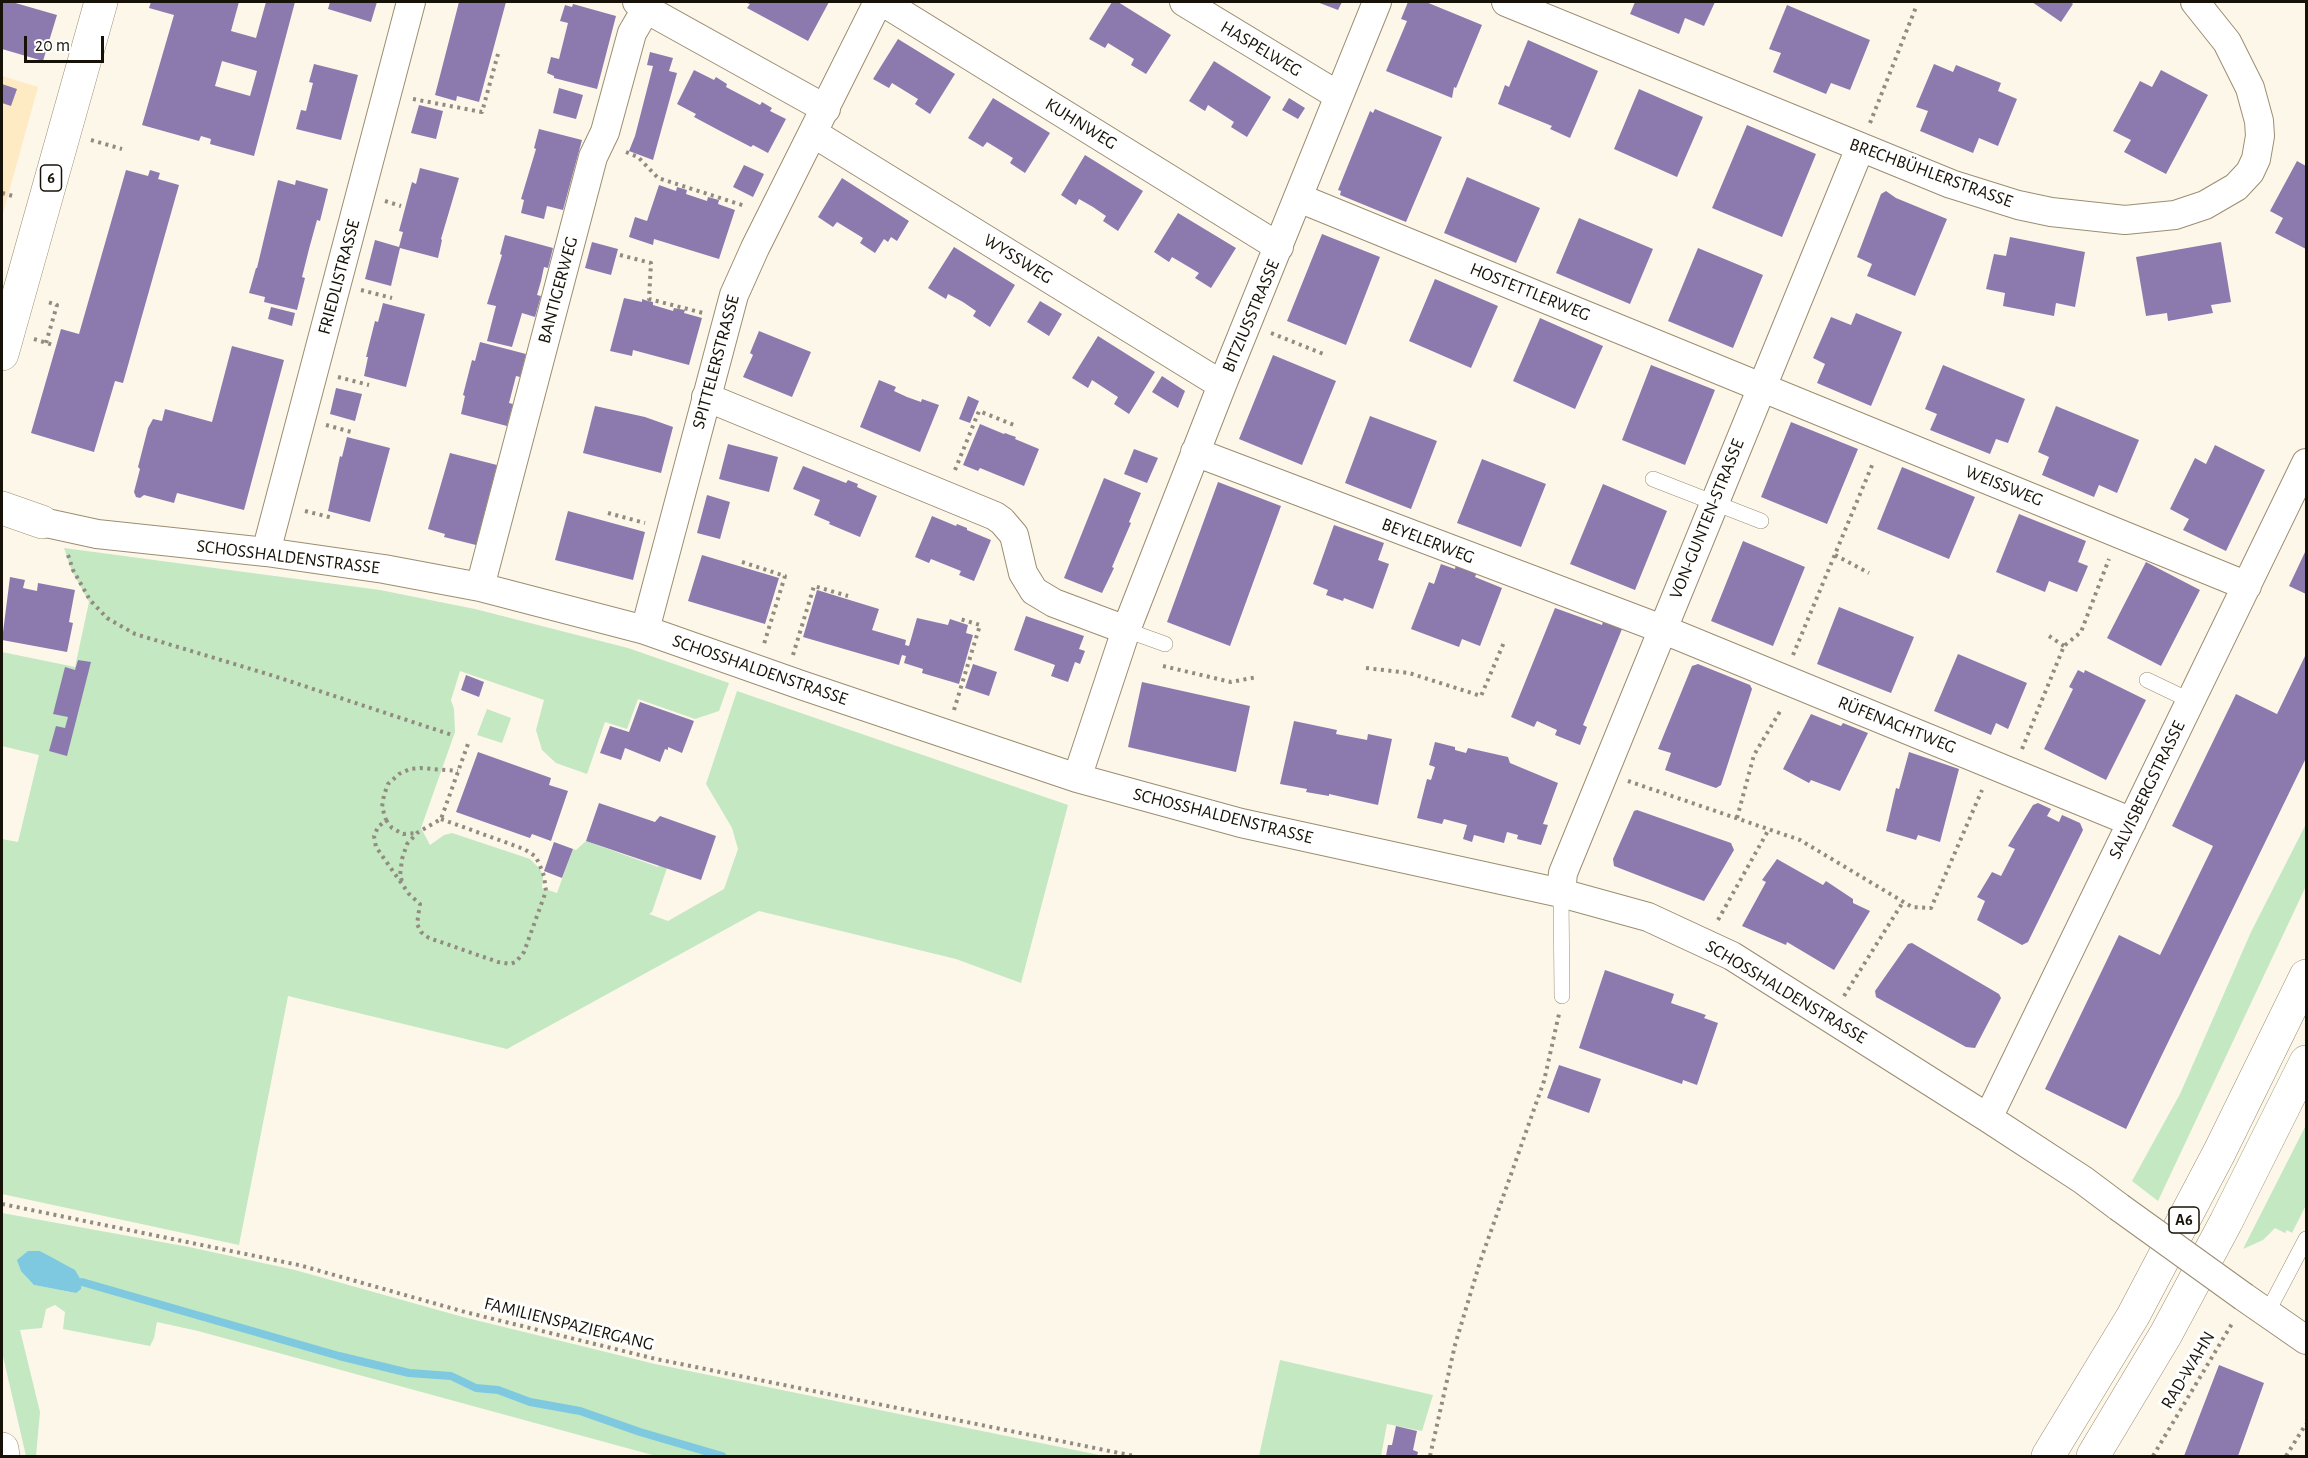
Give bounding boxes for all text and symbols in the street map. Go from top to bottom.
street label: HASPELWEG [1216,16,1306,82]
scale bar [27,24,106,62]
text: 20 m [35,37,70,55]
street label: KUHNWEG [1041,93,1121,155]
street label: BRECHBÜHLERSTRASSE [1846,133,2016,213]
road number: 6 [40,165,62,191]
street label: FRIEDLISTRASSE [313,217,365,337]
street label: WYSSWEG [979,229,1057,289]
street label: BANTIGERWEG [533,234,583,346]
street label: BITZIUSSTRASSE [1218,256,1284,376]
street label: HOSTETTLERWEG [1467,258,1593,326]
street label: SPITTELERSTRASSE [688,293,744,431]
street label: VON-GUNTEN-STRASSE [1665,436,1749,602]
street label: WEISSWEG [1962,461,2046,511]
street label: BEYELERWEG [1379,513,1477,569]
street label: SCHOSSHALDENSTRASSE [195,535,381,579]
street label: SCHOSSHALDENSTRASSE [669,630,851,710]
street label: RÜFENACHTWEG [1835,692,1959,758]
street label: SALVISBERGSTRASSE [2104,717,2190,863]
street label: SCHOSSHALDENSTRASSE [1131,783,1315,849]
street label: SCHOSSHALDENSTRASSE [1702,935,1870,1049]
road number: A6 [2169,1207,2199,1233]
street label: FAMILIENSPAZIERGANG [482,1292,656,1356]
street label: RAD-WAHN [2156,1327,2220,1413]

